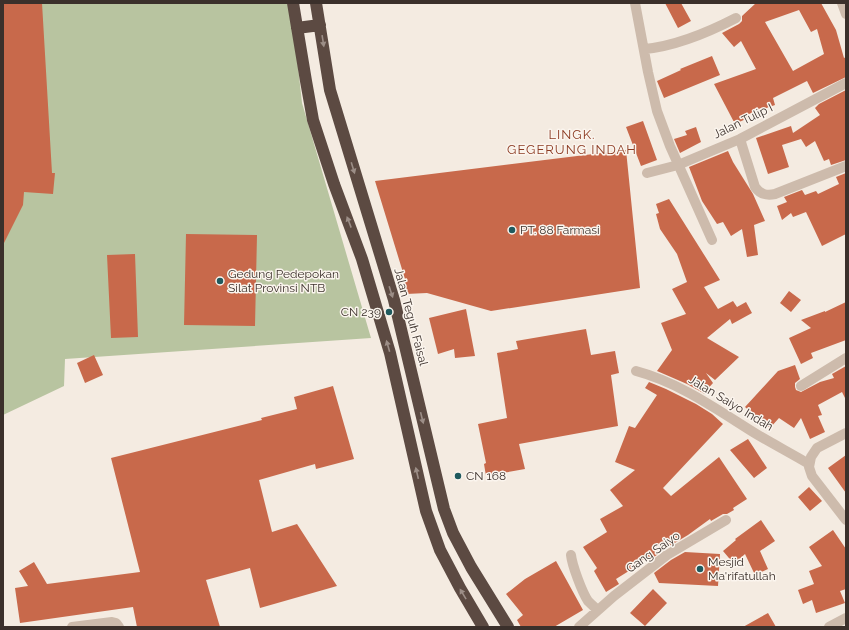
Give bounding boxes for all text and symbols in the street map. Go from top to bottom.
one-way arrow [320,35,326,48]
street label: Jalan Tulip I [711,101,775,141]
district label: LINGK. GEGERUNG INDAH [507,127,637,157]
one-way arrow [350,162,356,174]
one-way arrow [345,216,351,228]
place label: PT. 88 Farmasi [520,223,600,237]
marker: PT. 88 Farmasi [507,225,517,235]
place label: Gedung Pedepokan Silat Provinsi NTB [228,267,339,295]
street label: Jalan Teguh Faisal [391,267,431,368]
marker: Gedung Pedepokan Silat Provinsi NTB [215,276,225,286]
one-way arrow [388,286,394,298]
place label: CN 239 [341,305,381,319]
marker: CN 239 [384,307,394,317]
one-way arrow [385,340,391,352]
street label: Jalan Saiyo Indah [686,372,776,434]
one-way arrow [419,412,425,424]
one-way arrow [414,466,420,479]
place label: CN 168 [466,469,506,483]
marker: CN 168 [453,471,463,481]
street label: Gang Saiyo [623,528,683,576]
place label: Mesjid Ma'rifatullah [708,555,776,583]
marker: Mesjid Ma'rifatullah [695,564,705,574]
one-way arrow [459,589,467,599]

